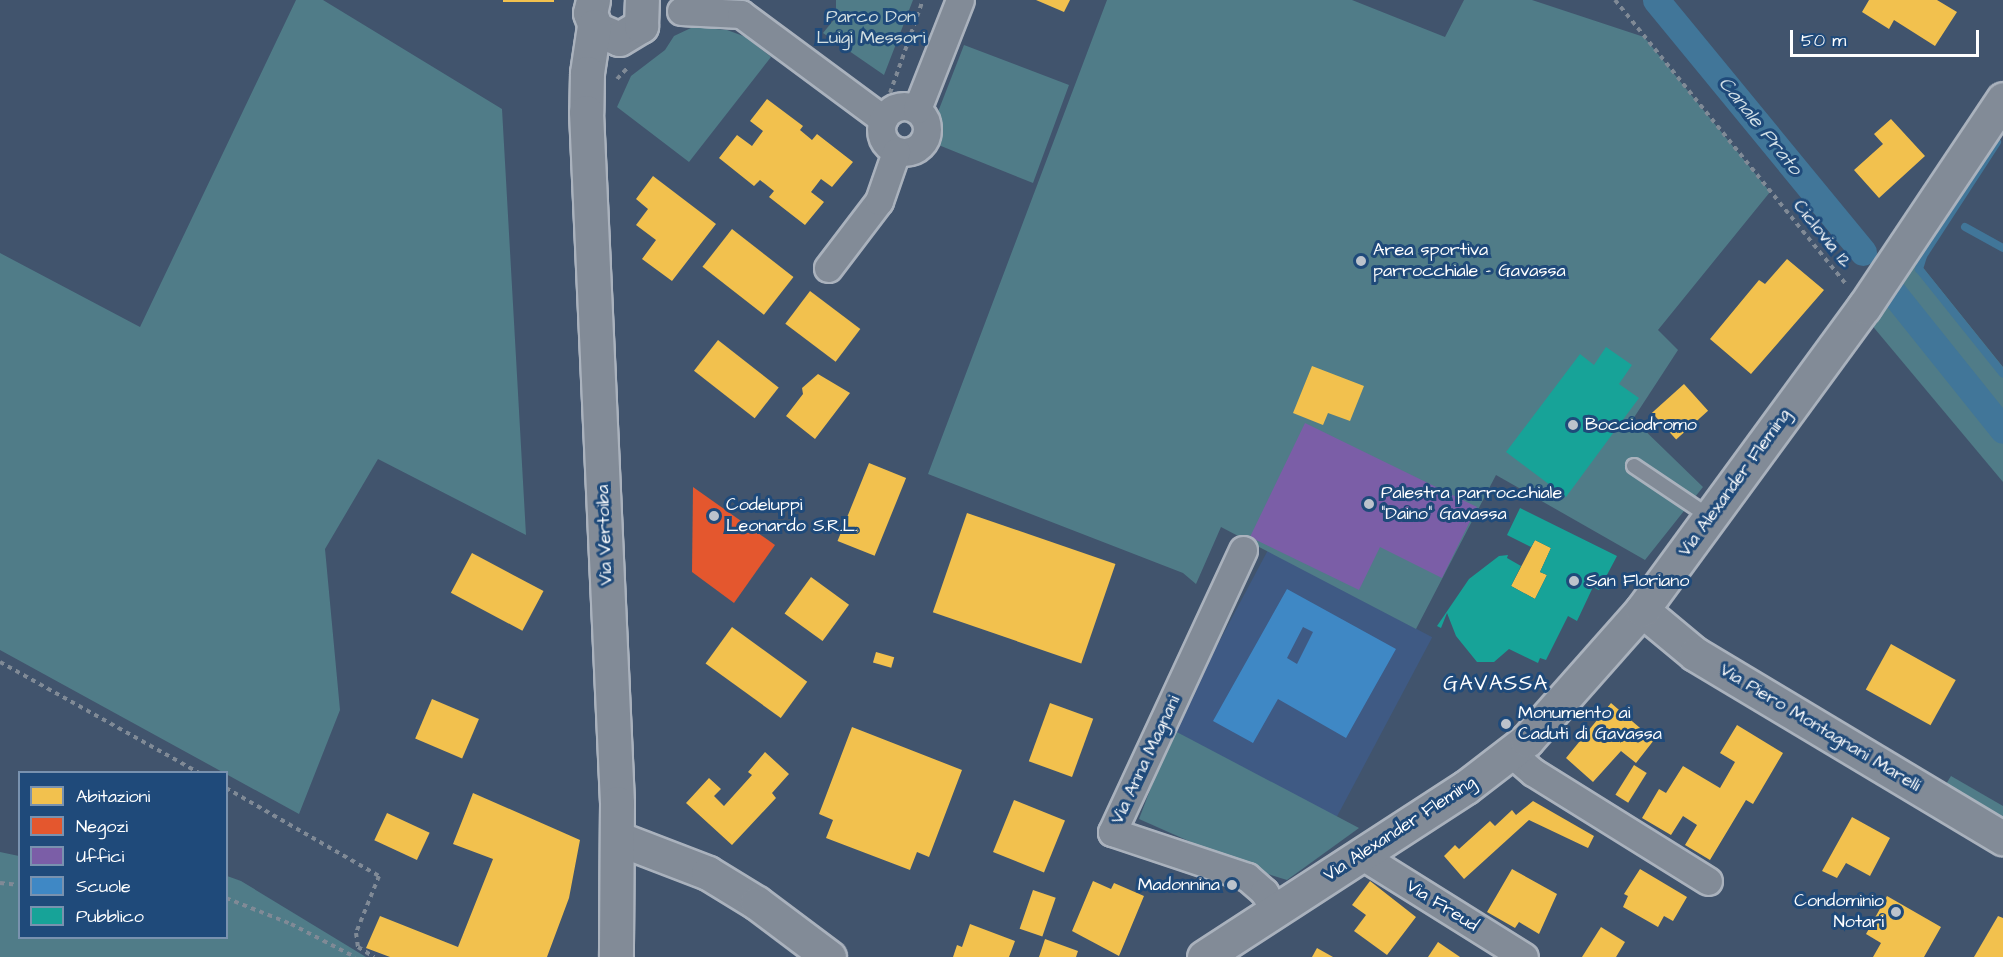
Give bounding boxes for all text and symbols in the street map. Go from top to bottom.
park label: Parco Don Luigi Messori [816,7,926,50]
scale bar [1793,18,1982,56]
text: 50 m [1801,28,1846,53]
water label: Canale Prato [1713,72,1807,180]
street label: Ciclovia 12 [1788,196,1856,272]
place label: Area sportiva parrocchiale - Gavassa [1373,240,1566,282]
marker: Area sportiva parrocchiale - Gavassa [1354,254,1368,268]
street label: Via Alexander Fleming [1674,405,1796,561]
place label: Bocciodromo [1585,414,1697,436]
marker: Bocciodromo [1566,418,1580,432]
place label: Palestra parrocchiale "Daino" Gavassa [1381,483,1562,526]
street label: Via Vertoiba [592,484,618,586]
place label: Codeluppi Leonardo S.R.L. [726,495,857,538]
marker: Palestra parrocchiale "Daino" Gavassa [1362,497,1376,511]
marker: Codeluppi Leonardo S.R.L. [707,509,721,523]
place label: San Floriano [1586,570,1689,592]
marker: San Floriano [1567,574,1581,588]
street label: Via Piero Montagnani Marelli [1716,659,1924,797]
district label: GAVASSA [1443,671,1549,697]
street label: Via Anna Magnani [1107,692,1185,828]
place label: Monumento ai Caduti di Gavassa [1518,703,1662,746]
marker: Monumento ai Caduti di Gavassa [1499,717,1513,731]
legend [18,771,228,939]
street label: Via Alexander Fleming [1320,772,1480,886]
text: Abitazioni [76,784,150,809]
text: Negozi [76,814,128,839]
text: Uffici [76,844,124,869]
text: Scuole [76,874,131,899]
place label: Madonnina [1138,874,1220,896]
street label: Via Freud [1402,875,1482,937]
marker: Madonnina [1225,878,1239,892]
place label: Condominio Notari [1794,891,1884,934]
text: Pubblico [76,904,144,929]
marker: Condominio Notari [1889,905,1903,919]

